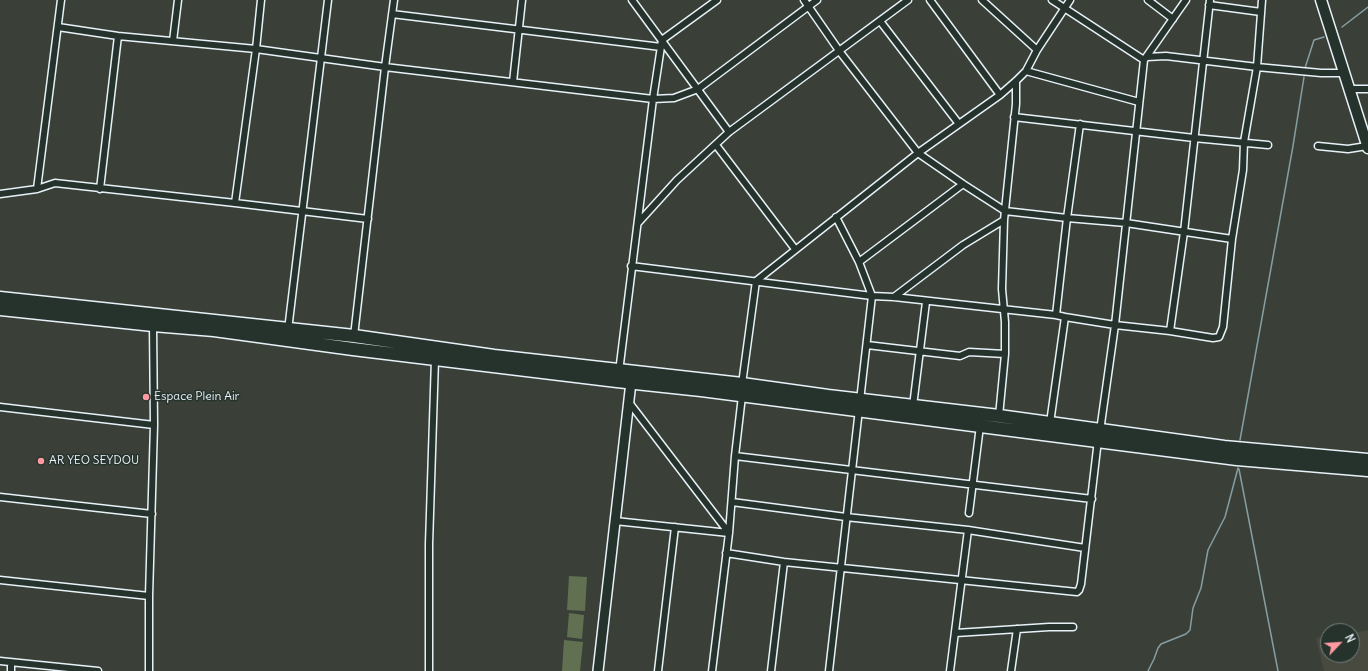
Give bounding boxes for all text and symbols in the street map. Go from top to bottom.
place label: Espace Plein Air [154,390,240,404]
marker: Espace Plein Air [141,392,151,402]
place label: AR YEO SEYDOU [49,454,139,468]
marker: AR YEO SEYDOU [36,456,46,466]
north arrow [1320,623,1360,663]
text: N [1342,632,1358,645]

